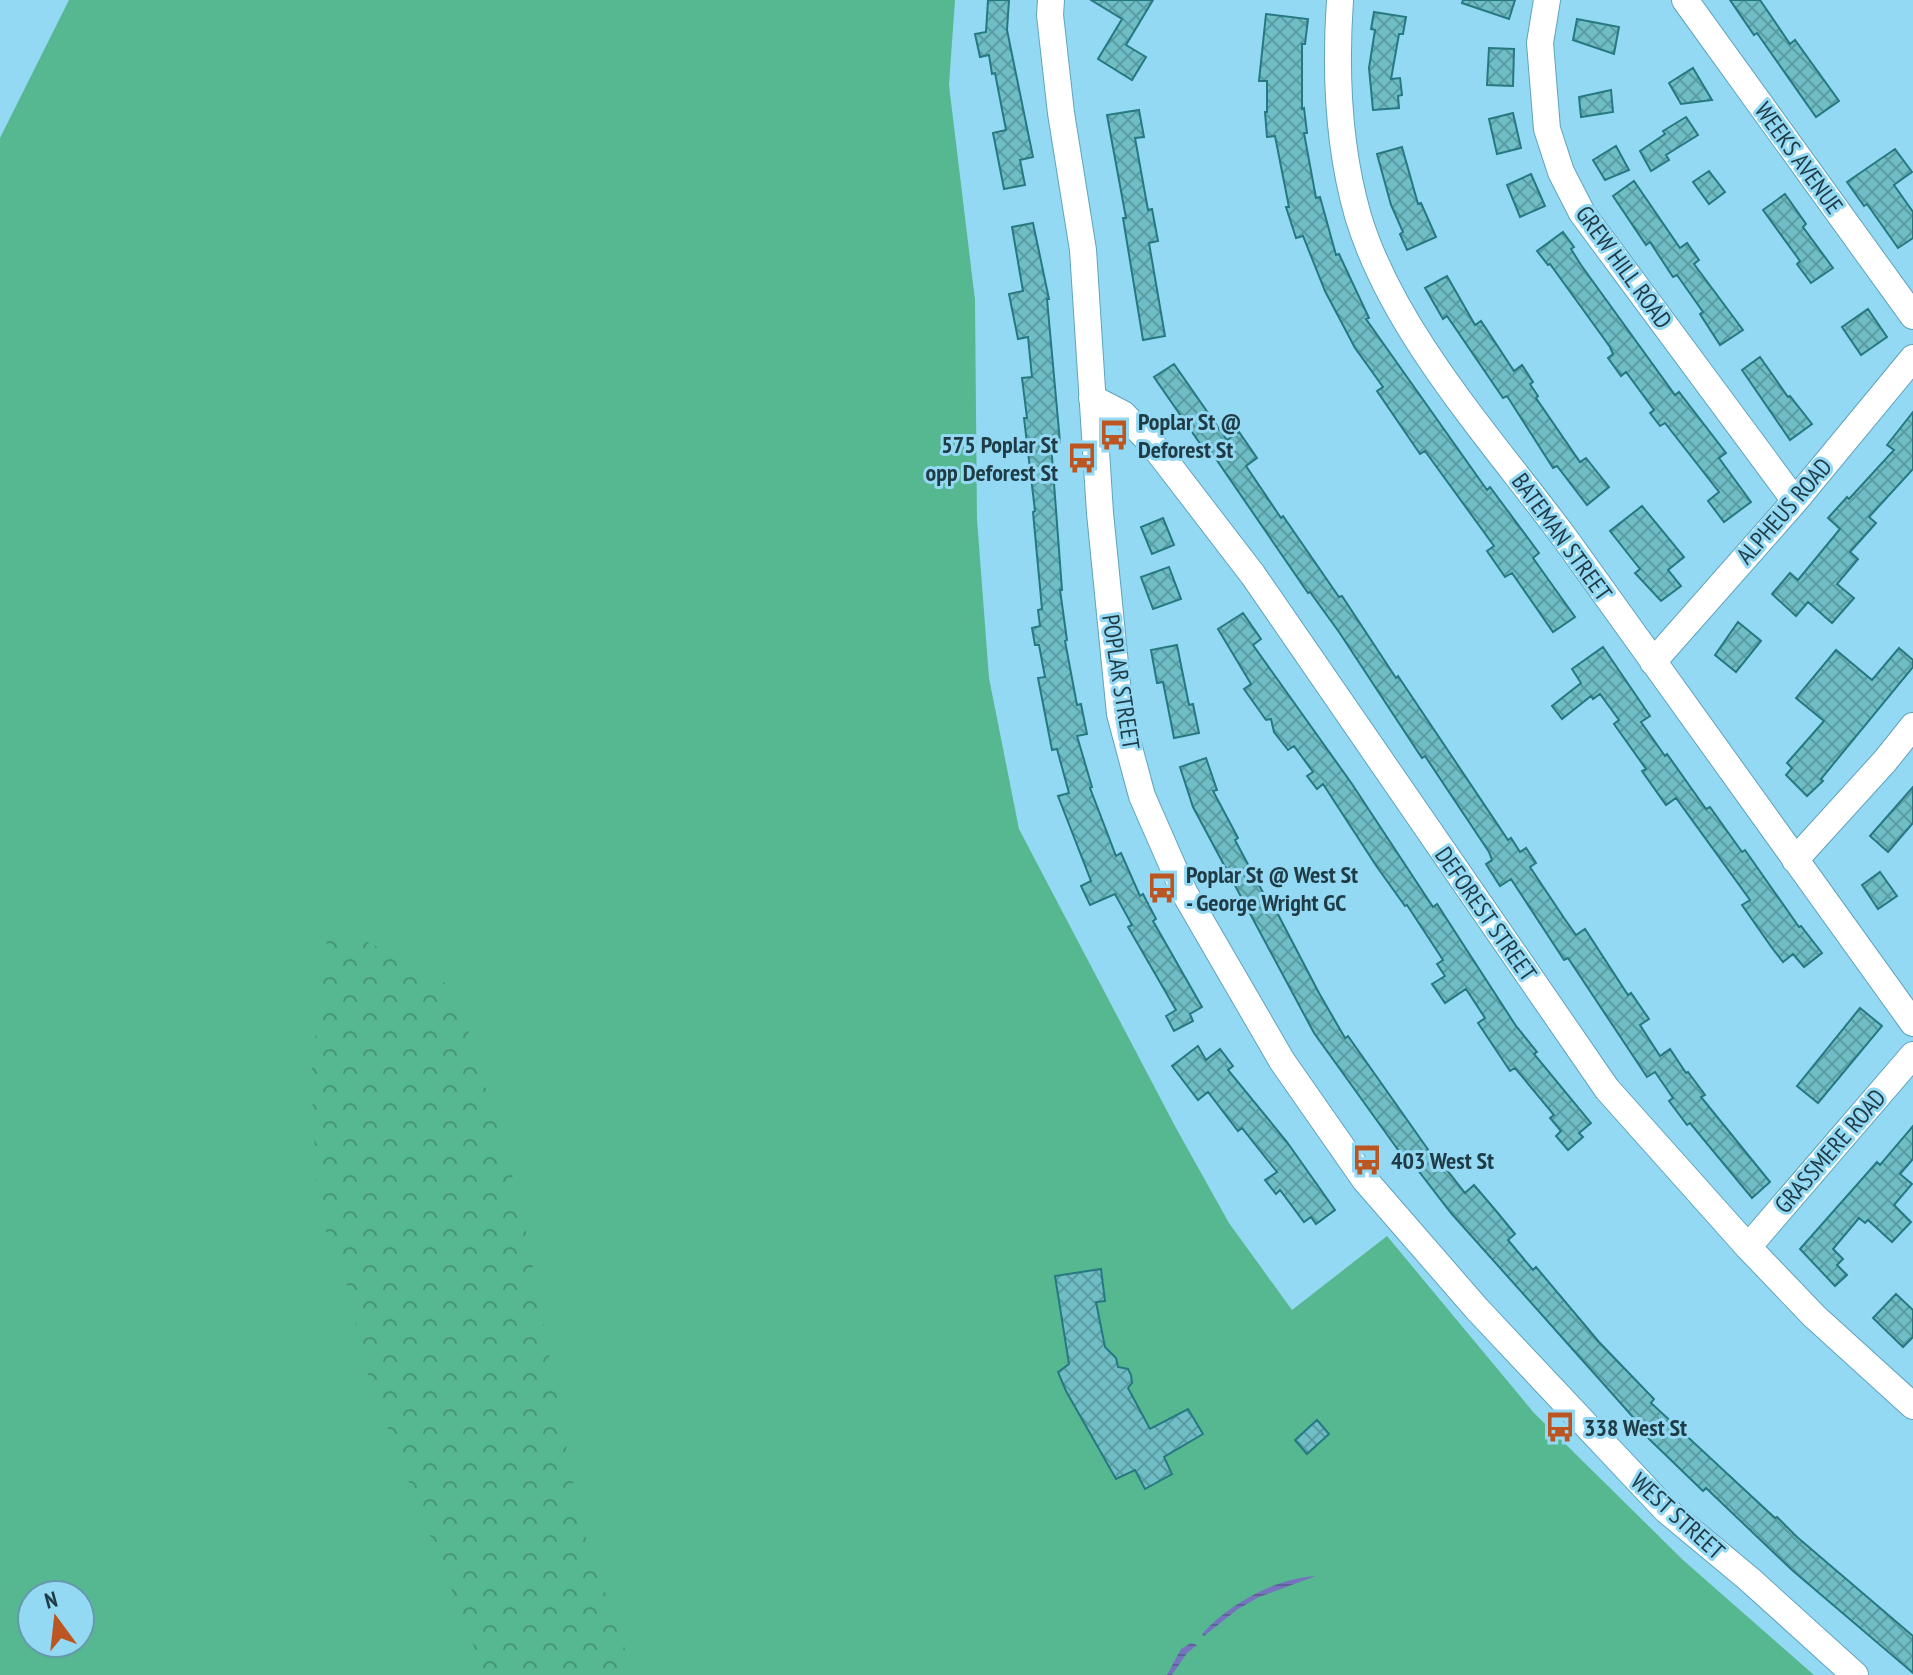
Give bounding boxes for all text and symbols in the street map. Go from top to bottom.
street label: WEEKS AVENUE [1748,96,1850,220]
street label: GREW HILL ROAD [1569,199,1679,335]
place label: Poplar St @ Deforest St [1138,406,1241,465]
bus stop icon: Poplar St @ Deforest St [1097,418,1131,452]
place label: 575 Poplar St opp Deforest St [926,429,1058,488]
bus stop icon: 575 Poplar St opp Deforest St [1065,441,1099,475]
street label: ALPHEUS ROAD [1729,452,1839,570]
street label: BATEMAN STREET [1505,467,1619,607]
street label: POPLAR STREET [1095,612,1147,752]
street label: DEFOREST STREET [1428,841,1544,987]
place label: Poplar St @ West St - George Wright GC [1186,859,1358,918]
bus stop icon: Poplar St @ West St - George Wright GC [1145,871,1179,905]
street label: GRASSMERE ROAD [1768,1082,1892,1220]
bus stop icon: 403 West St [1350,1143,1384,1177]
place label: 403 West St [1391,1145,1494,1176]
bus stop icon: 338 West St [1543,1410,1577,1444]
place label: 338 West St [1584,1412,1687,1443]
street label: WEST STREET [1625,1466,1732,1566]
north arrow [16,1579,96,1659]
text: N [41,1585,60,1615]

